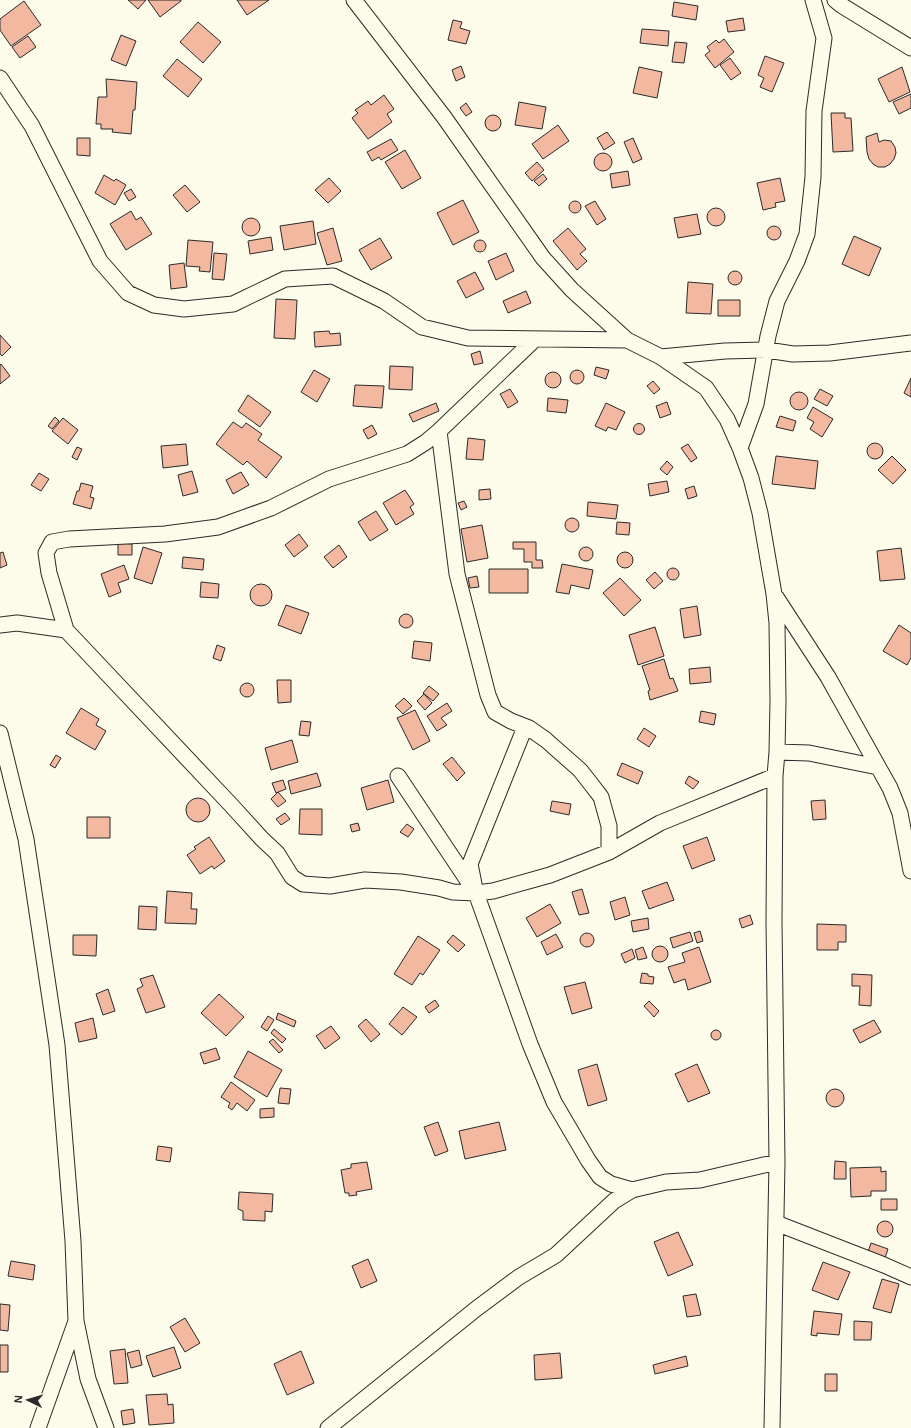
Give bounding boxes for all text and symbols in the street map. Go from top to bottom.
north arrow [8,1380,48,1420]
text: N [12,1395,24,1404]

